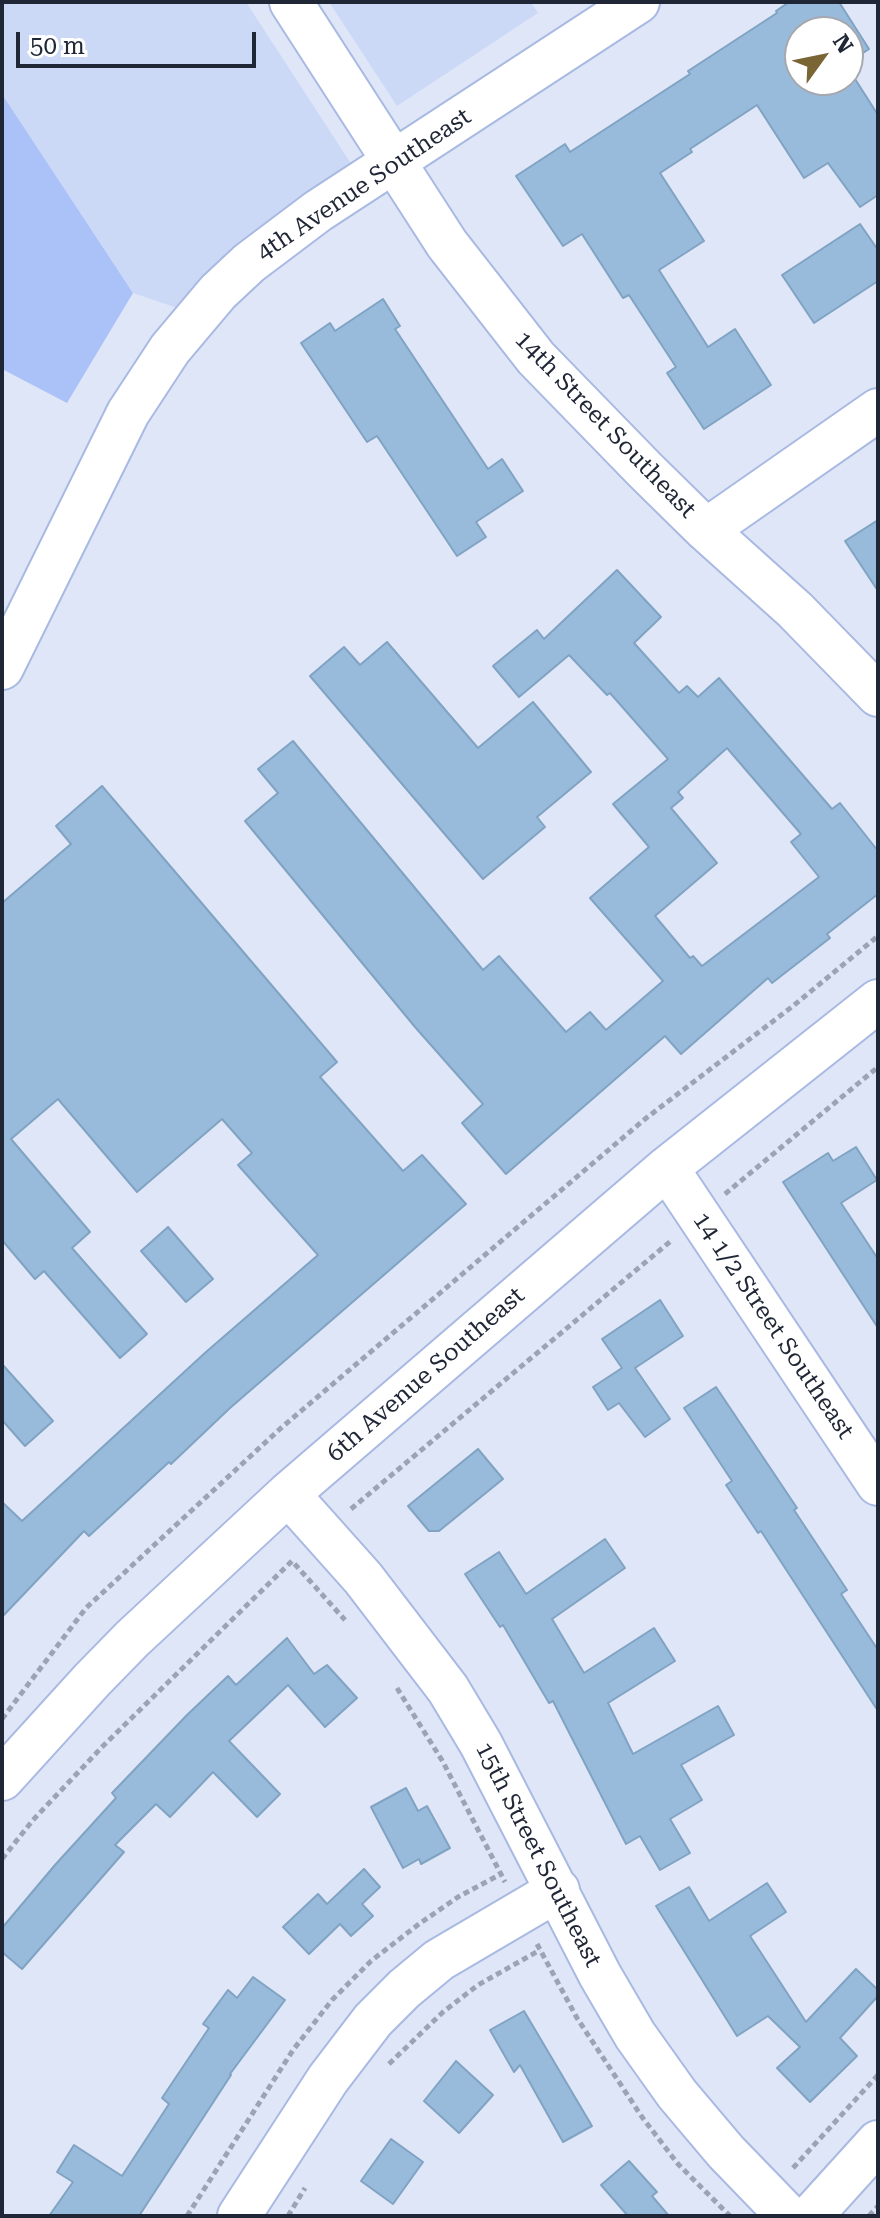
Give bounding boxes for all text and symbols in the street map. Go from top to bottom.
scale bar [20,16,260,66]
north arrow [784,16,864,96]
text: N [828,30,858,58]
text: 50 m [30,32,85,60]
street label: 4th Avenue Southeast [251,103,477,267]
street label: 14th Street Southeast [508,326,702,524]
street label: 14 1/2 Street Southeast [686,1207,860,1445]
street label: 6th Avenue Southeast [321,1281,531,1469]
street label: 15th Street Southeast [469,1738,607,1972]

